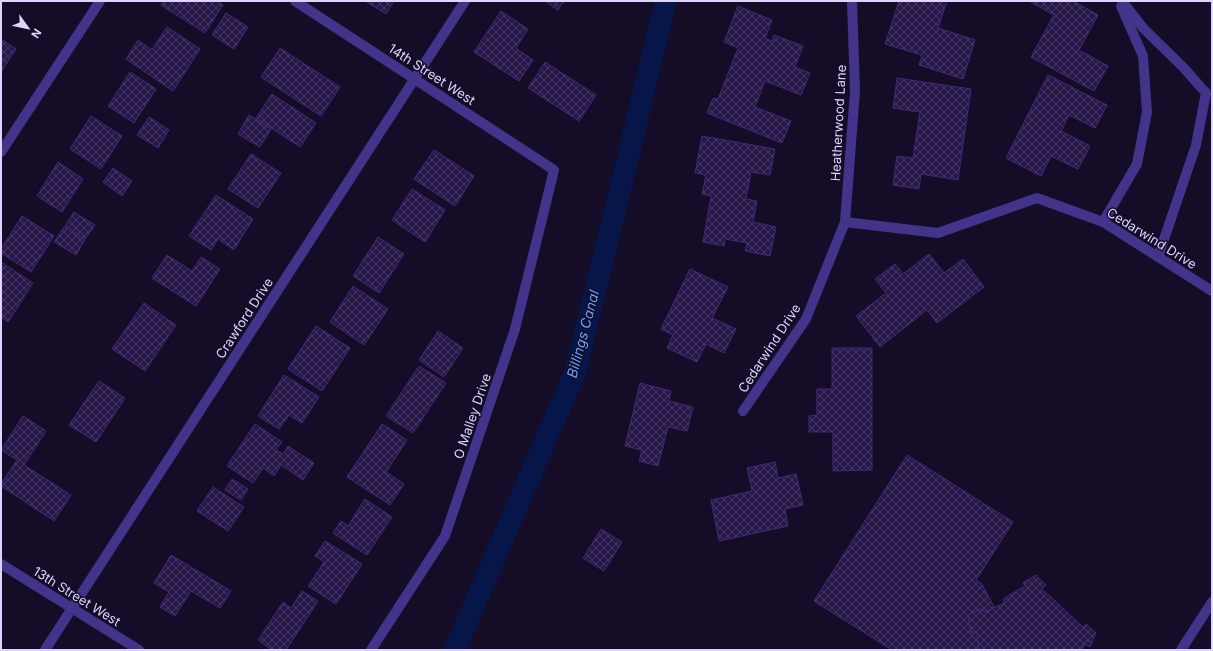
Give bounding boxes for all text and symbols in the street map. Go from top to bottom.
north arrow [8,8,48,48]
text: N [28,26,45,41]
street label: 14th Street West [386,40,478,108]
street label: Heatherwood Lane [827,64,849,182]
street label: Cedarwind Drive [1104,204,1200,272]
street label: Crawford Drive [212,275,276,361]
water label: Billings Canal [563,288,603,380]
street label: Cedarwind Drive [734,301,804,395]
street label: O Malley Drive [450,371,494,461]
street label: 13th Street West [30,563,124,629]

